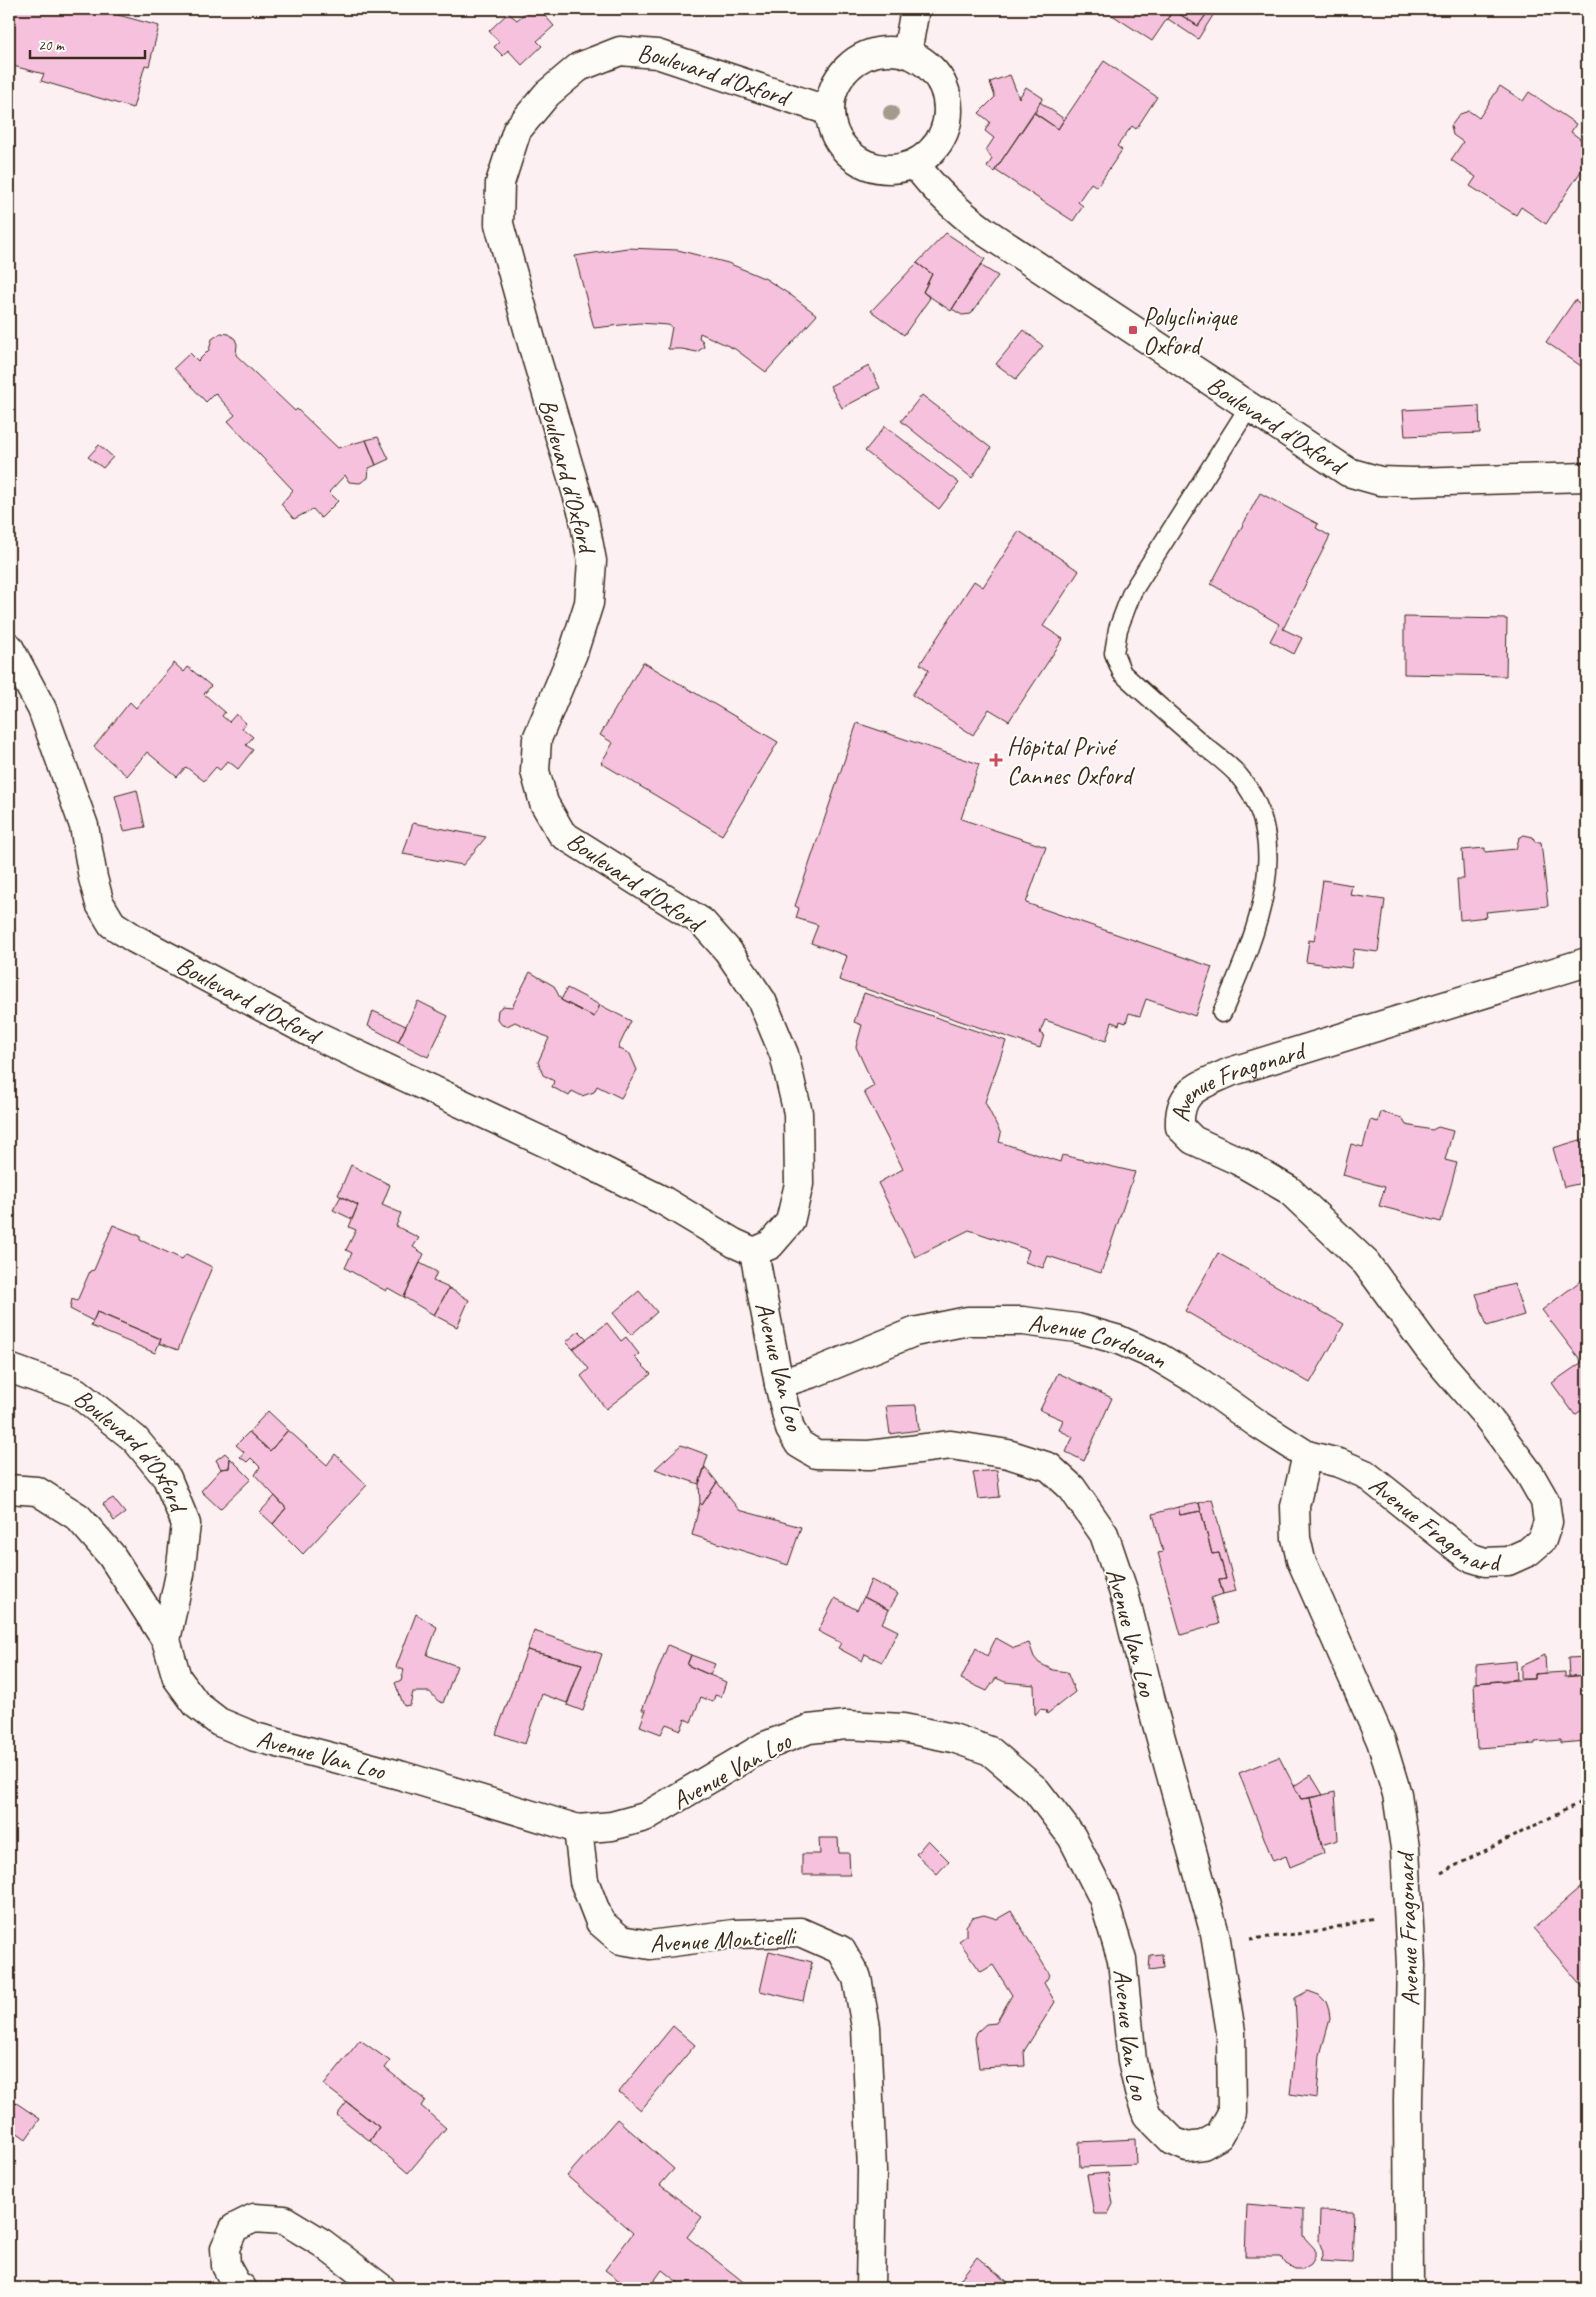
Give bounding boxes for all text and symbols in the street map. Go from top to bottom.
scale bar [30,28,145,60]
text: 20 m [38,36,65,55]
street label: Boulevard d'Oxford [636,37,796,115]
place label: Polyclinique Oxford [1143,301,1238,362]
marker: Polyclinique Oxford [1127,324,1139,336]
street label: Boulevard d'Oxford [1201,369,1353,483]
street label: Boulevard d'Oxford [531,395,604,559]
place label: Hôpital Privé Cannes Oxford [1007,731,1136,792]
marker: Hôpital Privé Cannes Oxford [989,753,1003,767]
street label: Boulevard d'Oxford [560,825,712,941]
street label: Boulevard d'Oxford [171,949,328,1053]
street label: Avenue Fragonard [1165,1034,1312,1124]
street label: Avenue Van Loo [748,1299,811,1435]
street label: Avenue Cordouan [1026,1307,1173,1376]
street label: Boulevard d'Oxford [67,1382,195,1519]
street label: Avenue Fragonard [1362,1469,1503,1580]
street label: Avenue Van Loo [1099,1565,1164,1701]
street label: Avenue Van Loo [253,1723,389,1788]
street label: Avenue Van Loo [666,1725,798,1817]
street label: Avenue Fragonard [1389,1849,1427,2007]
street label: Avenue Monticelli [649,1920,798,1960]
street label: Avenue Van Loo [1106,1968,1156,2105]

